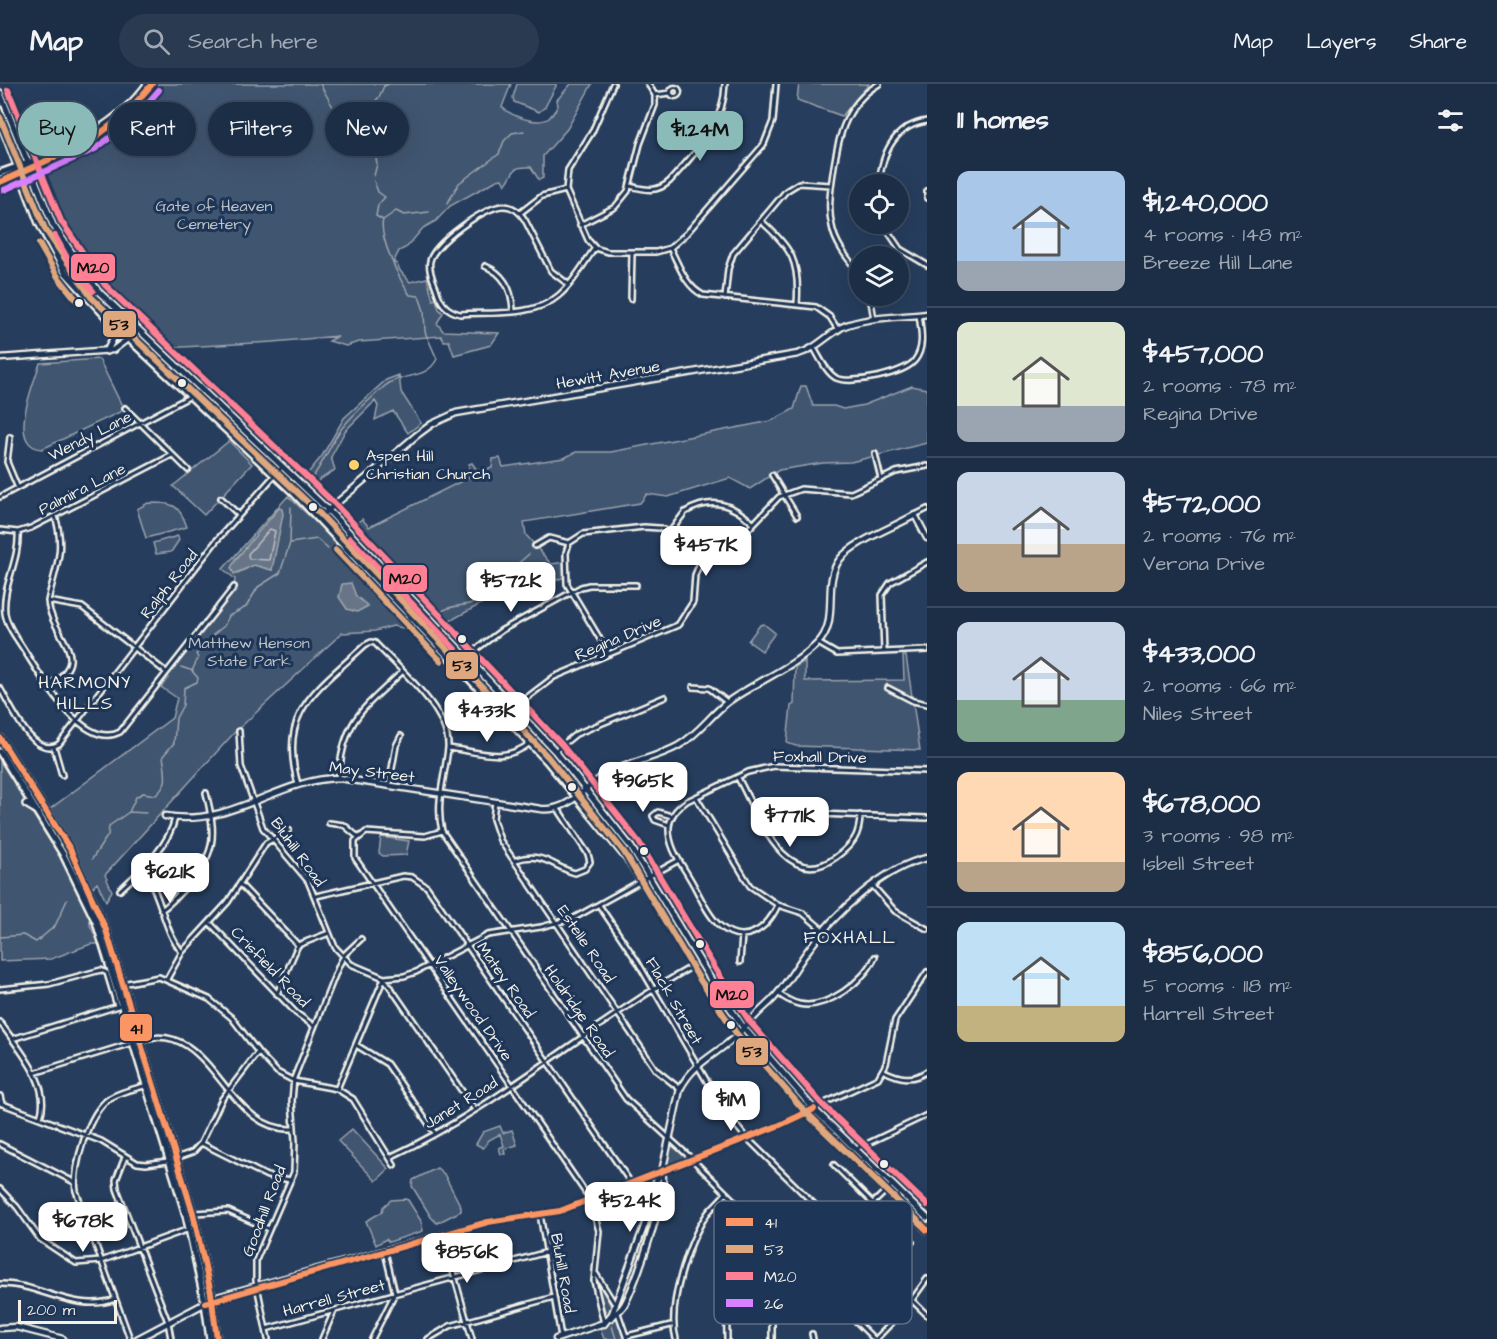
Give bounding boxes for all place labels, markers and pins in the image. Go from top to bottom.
pin: $1.24M [651,111,749,162]
unlabelled marker [73,297,85,309]
unlabelled marker [176,377,188,389]
place label: Aspen Hill Christian Church [366,445,490,485]
marker: Aspen Hill Christian Church [347,458,361,472]
unlabelled marker [307,501,319,513]
pin: $457K [664,526,748,577]
pin: $572K [469,562,553,613]
unlabelled marker [456,633,468,645]
pin: $433K [445,692,529,743]
pin: $965K [601,762,685,813]
unlabelled marker [566,781,578,793]
pin: $771K [748,797,832,848]
unlabelled marker [638,845,650,857]
pin: $621K [128,853,212,904]
unlabelled marker [694,938,706,950]
unlabelled marker [725,1019,737,1031]
pin: $1M [702,1081,760,1132]
unlabelled marker [878,1158,890,1170]
pin: $524K [588,1182,672,1233]
pin: $678K [41,1202,125,1253]
pin: $856K [425,1233,509,1284]

